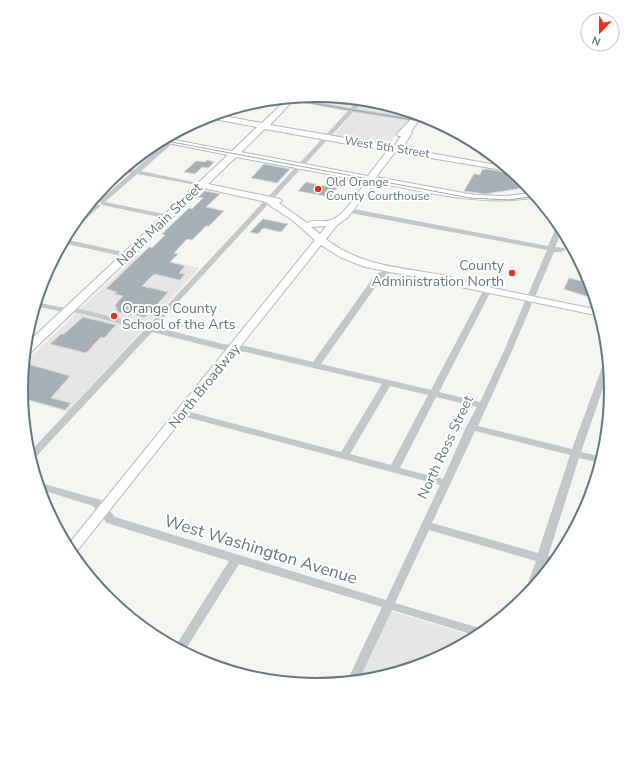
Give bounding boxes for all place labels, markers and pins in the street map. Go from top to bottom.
place label: Old Orange County Courthouse [326,174,430,204]
marker: Old Orange County Courthouse [313,184,323,194]
place label: County Administration North [371,256,505,291]
marker: County Administration North [507,268,517,278]
place label: Orange County School of the Arts [122,299,236,334]
marker: Orange County School of the Arts [109,311,119,321]

